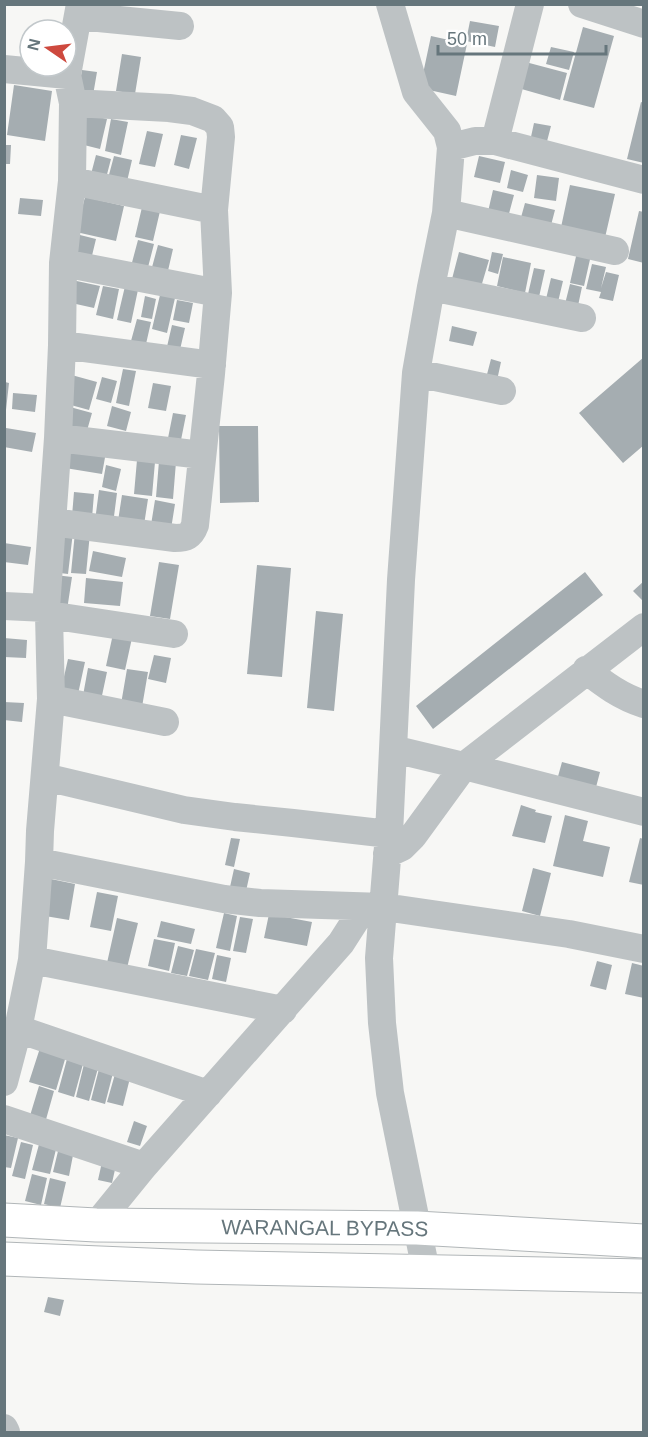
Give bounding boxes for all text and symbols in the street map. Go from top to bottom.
north arrow [18,18,78,78]
scale bar [438,18,606,56]
text: 50 m [447,29,487,49]
text: N [24,37,44,52]
street label: WARANGAL BYPASS [221,1215,429,1240]

